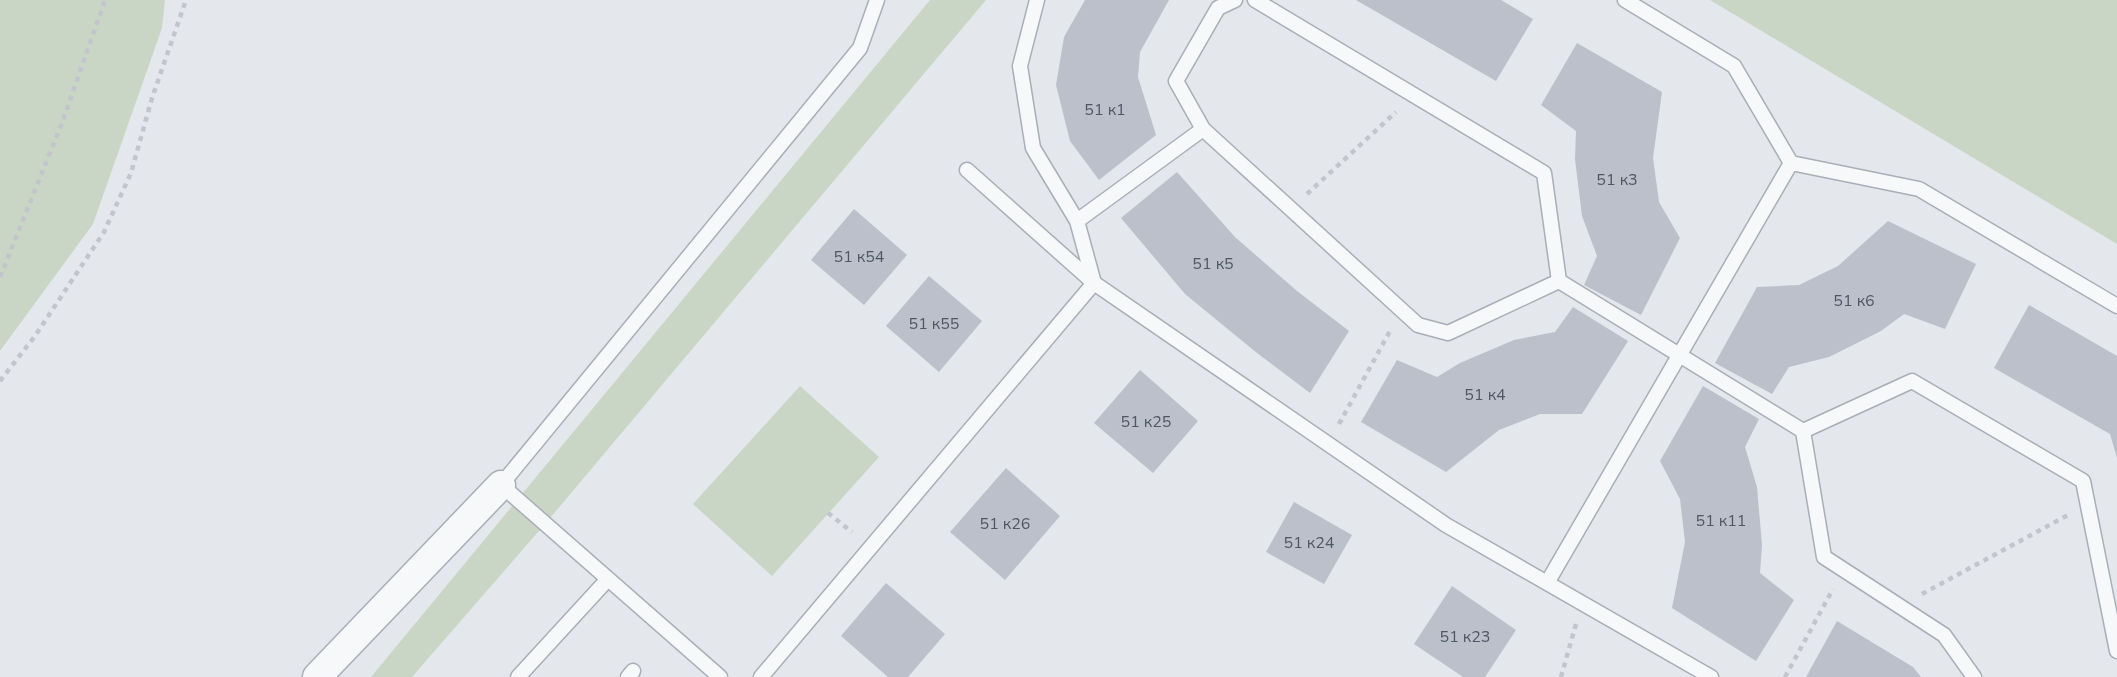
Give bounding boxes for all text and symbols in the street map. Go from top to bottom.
house number: 51 к1 [1084,99,1126,121]
house number: 51 к3 [1596,169,1638,191]
house number: 51 к54 [834,246,885,268]
house number: 51 к5 [1192,253,1234,275]
house number: 51 к6 [1833,290,1875,312]
house number: 51 к55 [909,313,959,335]
house number: 51 к4 [1464,384,1506,406]
house number: 51 к25 [1121,411,1171,433]
house number: 51 к11 [1696,510,1746,532]
house number: 51 к26 [980,513,1030,535]
house number: 51 к24 [1284,532,1335,554]
house number: 51 к23 [1440,626,1490,648]

